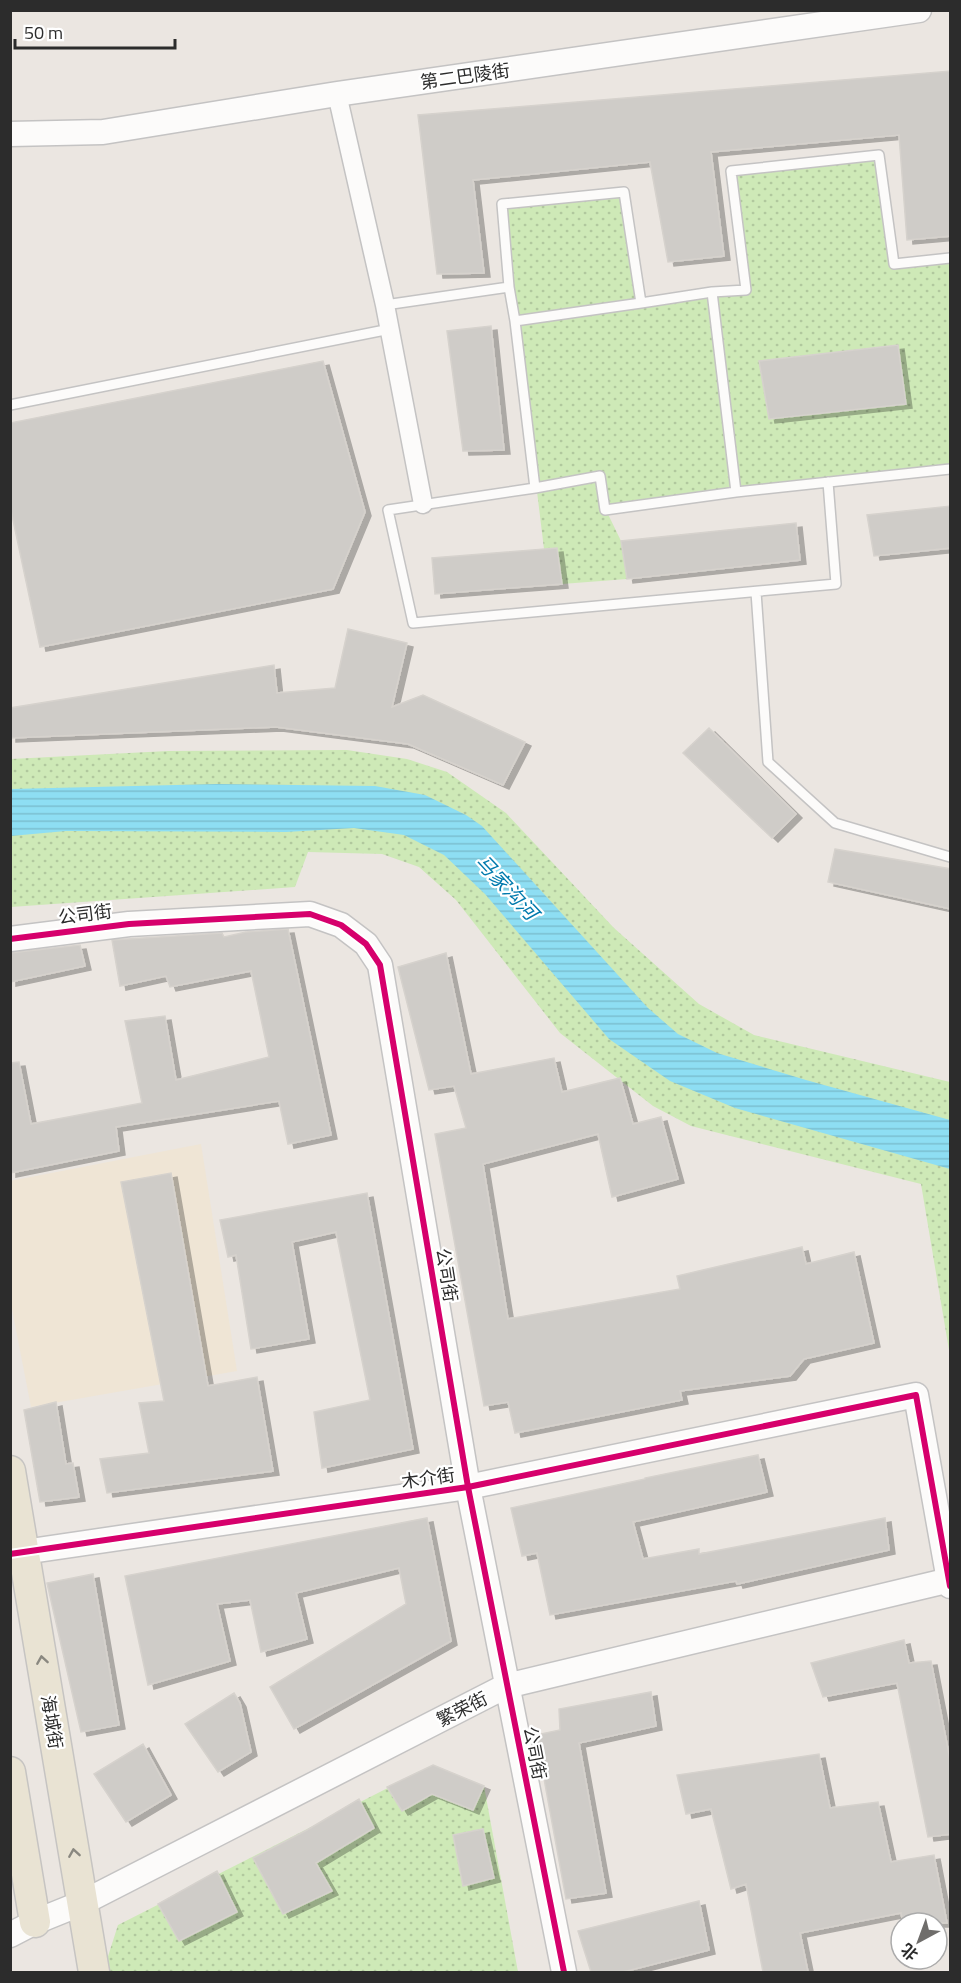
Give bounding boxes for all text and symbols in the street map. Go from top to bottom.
scale bar [15,12,176,50]
text: 50 m [24,19,63,46]
street label: 第二巴陵街 [419,56,511,96]
water label: 马家沟河 [468,847,548,930]
street label: 公司街 [57,897,113,931]
street label: 公司街 [429,1246,465,1304]
street label: 木介街 [399,1461,457,1495]
one-way arrow [36,1656,49,1666]
street label: 繁荣街 [432,1685,492,1733]
street label: 海城街 [34,1693,70,1751]
street label: 公司街 [517,1724,553,1782]
one-way arrow [68,1848,81,1858]
north arrow [889,1911,949,1971]
text: 北 [895,1938,923,1967]

